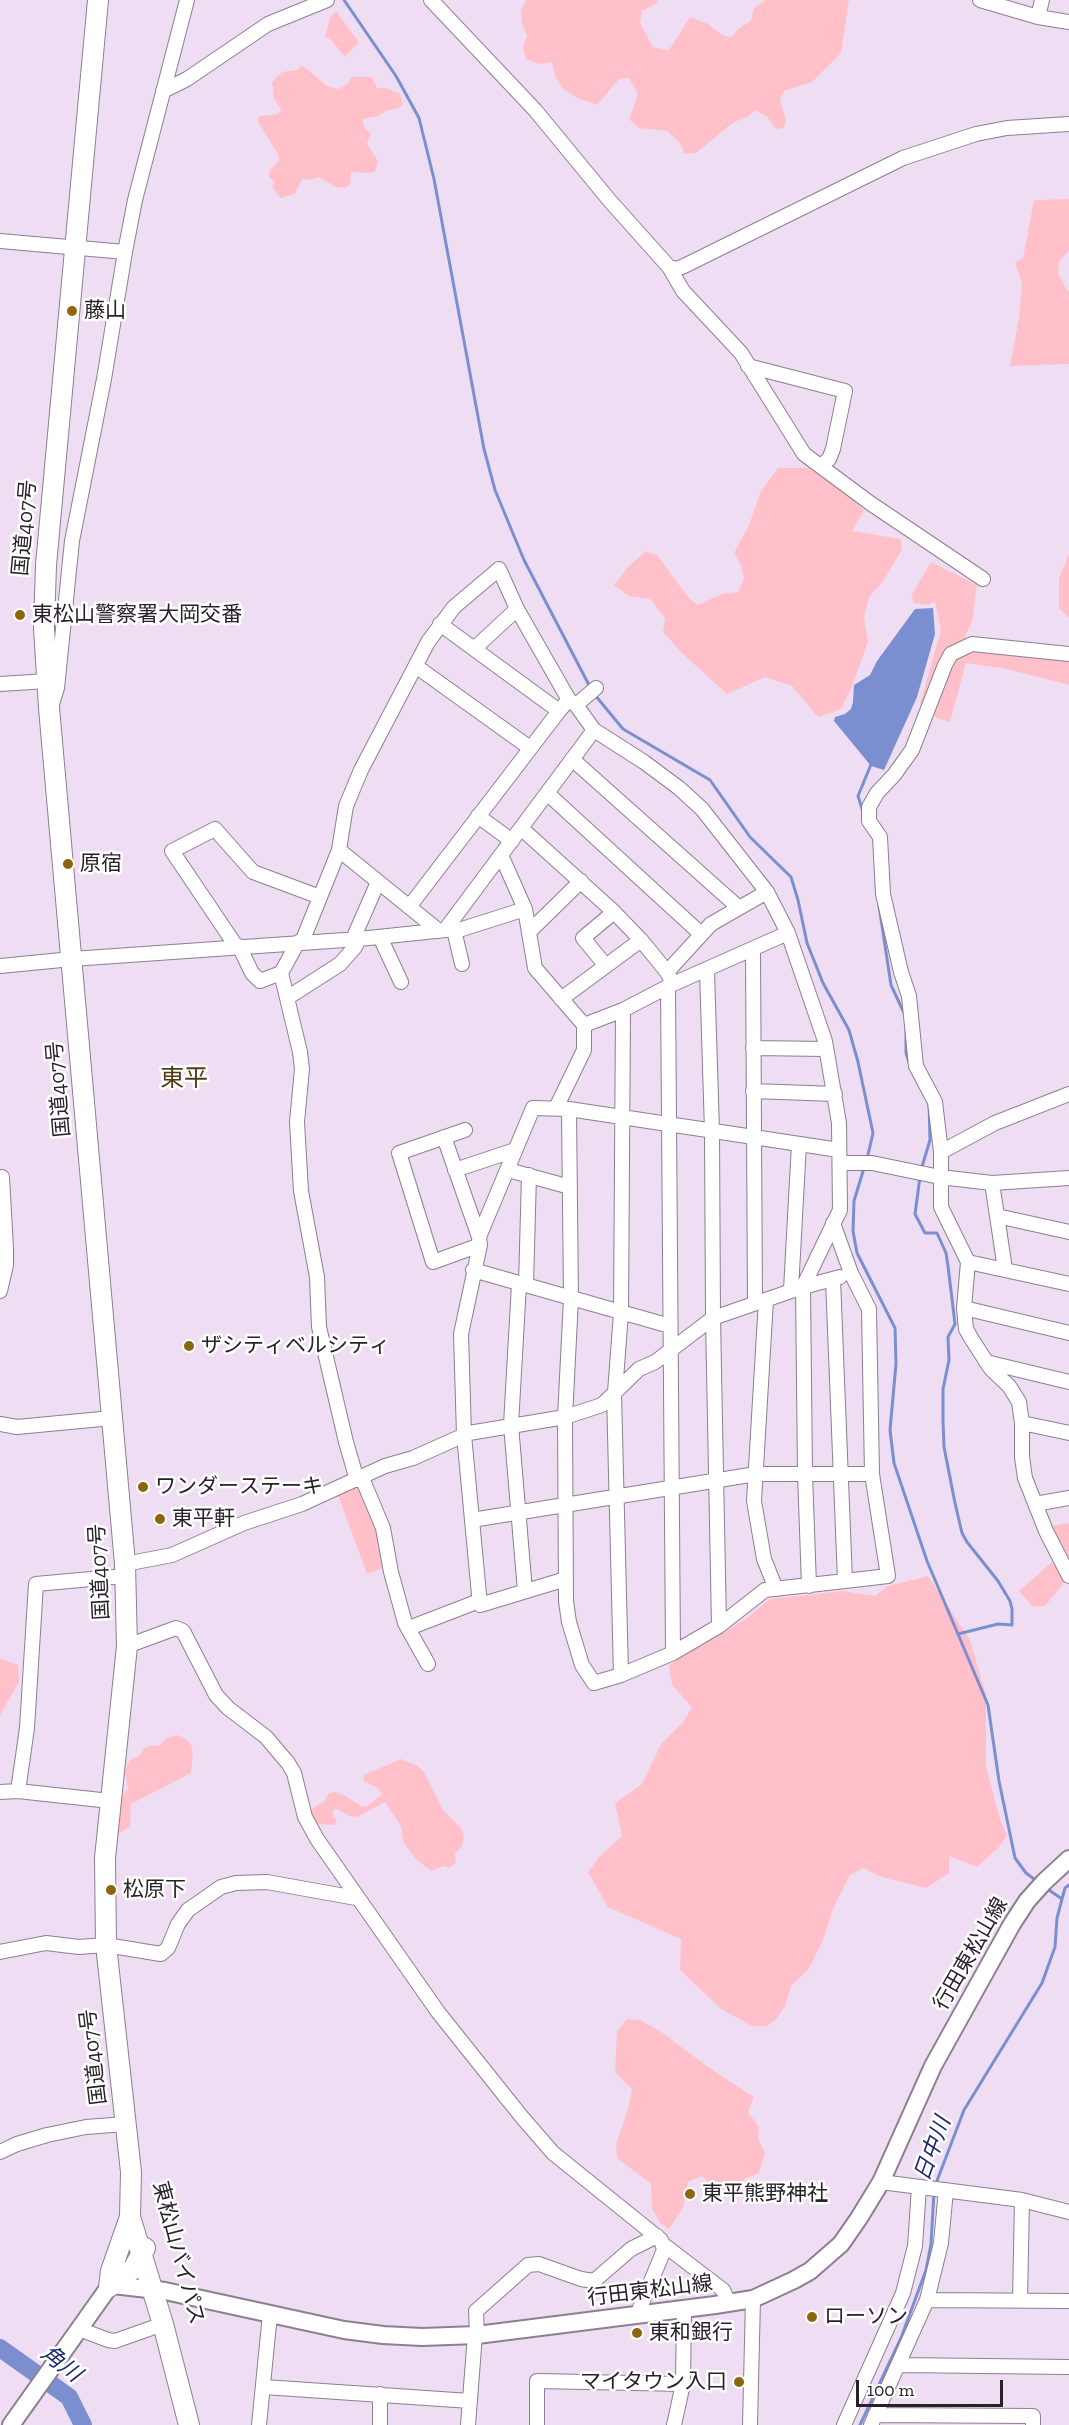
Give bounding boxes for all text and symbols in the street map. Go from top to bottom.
place label: 藤山 [84,298,126,324]
marker: 藤山 [65,304,79,318]
street label: 国道407号 [8,479,42,577]
place label: 東松山警察署大岡交番 [32,602,242,628]
marker: 東松山警察署大岡交番 [13,608,27,622]
place label: 原宿 [80,851,122,877]
marker: 原宿 [61,857,75,871]
street label: 国道407号 [42,1040,76,1138]
district label: 東平 [160,1065,208,1093]
place label: ザシティベルシティ [201,1333,390,1359]
marker: ザシティベルシティ [182,1339,196,1353]
place label: ワンダーステーキ [155,1474,323,1500]
marker: ワンダーステーキ [136,1480,150,1494]
place label: 東平軒 [172,1506,235,1532]
marker: 東平軒 [153,1512,167,1526]
street label: 国道407号 [85,1523,115,1621]
place label: 松原下 [123,1877,186,1903]
marker: 松原下 [104,1883,118,1897]
street label: 行田東松山線 [929,1893,1013,2015]
street label: 国道407号 [76,2008,112,2106]
water label: 日中川 [909,2113,957,2185]
street label: 東松山バイパス [147,2179,209,2327]
place label: 東平熊野神社 [702,2181,828,2207]
marker: 東平熊野神社 [683,2187,697,2201]
street label: 行田東松山線 [586,2271,714,2311]
place label: ローソン [824,2304,908,2330]
marker: ローソン [805,2310,819,2324]
place label: 東和銀行 [649,2320,733,2346]
marker: 東和銀行 [630,2326,644,2340]
water label: 角川 [36,2340,86,2388]
scale bar [859,2368,1006,2406]
place label: マイタウン入口 [580,2369,727,2395]
marker: マイタウン入口 [732,2375,746,2389]
text: 100 m [867,2379,914,2401]

